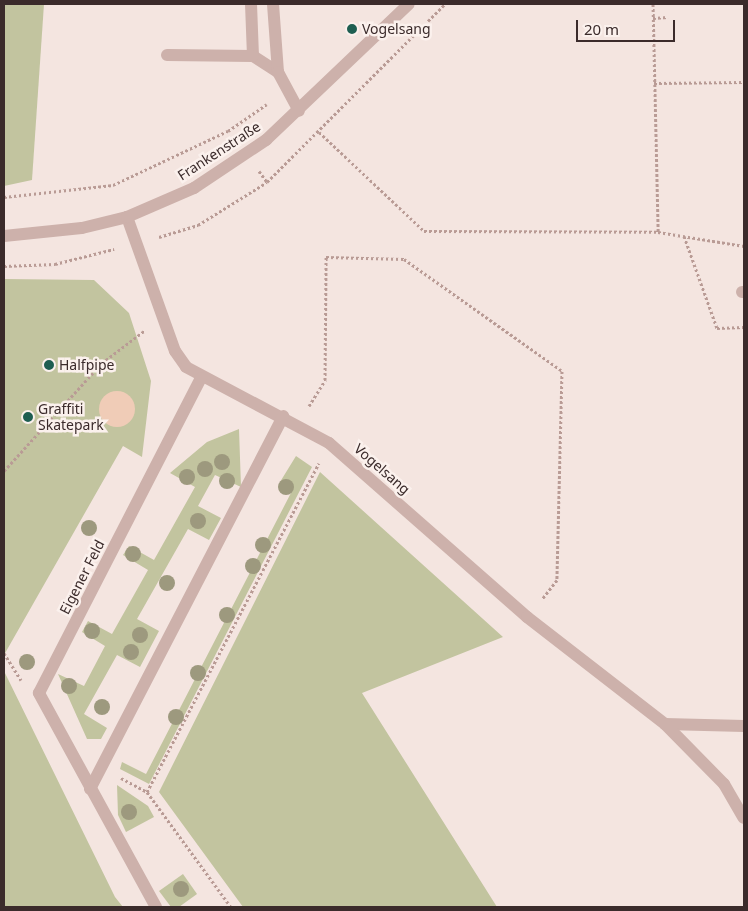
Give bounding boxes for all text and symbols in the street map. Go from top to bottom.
scale bar [578,10,677,42]
text: 20 m [584,19,619,39]
place label: Vogelsang [362,21,431,37]
marker: Vogelsang [346,23,358,35]
street label: Frankenstraße [175,118,263,184]
place label: Halfpipe [59,357,114,373]
marker: Halfpipe [43,359,55,371]
place label: Graffiti Skatepark [38,401,104,434]
marker: Graffiti Skatepark [22,411,34,423]
street label: Vogelsang [351,440,413,498]
street label: Eigener Feld [56,537,108,617]

